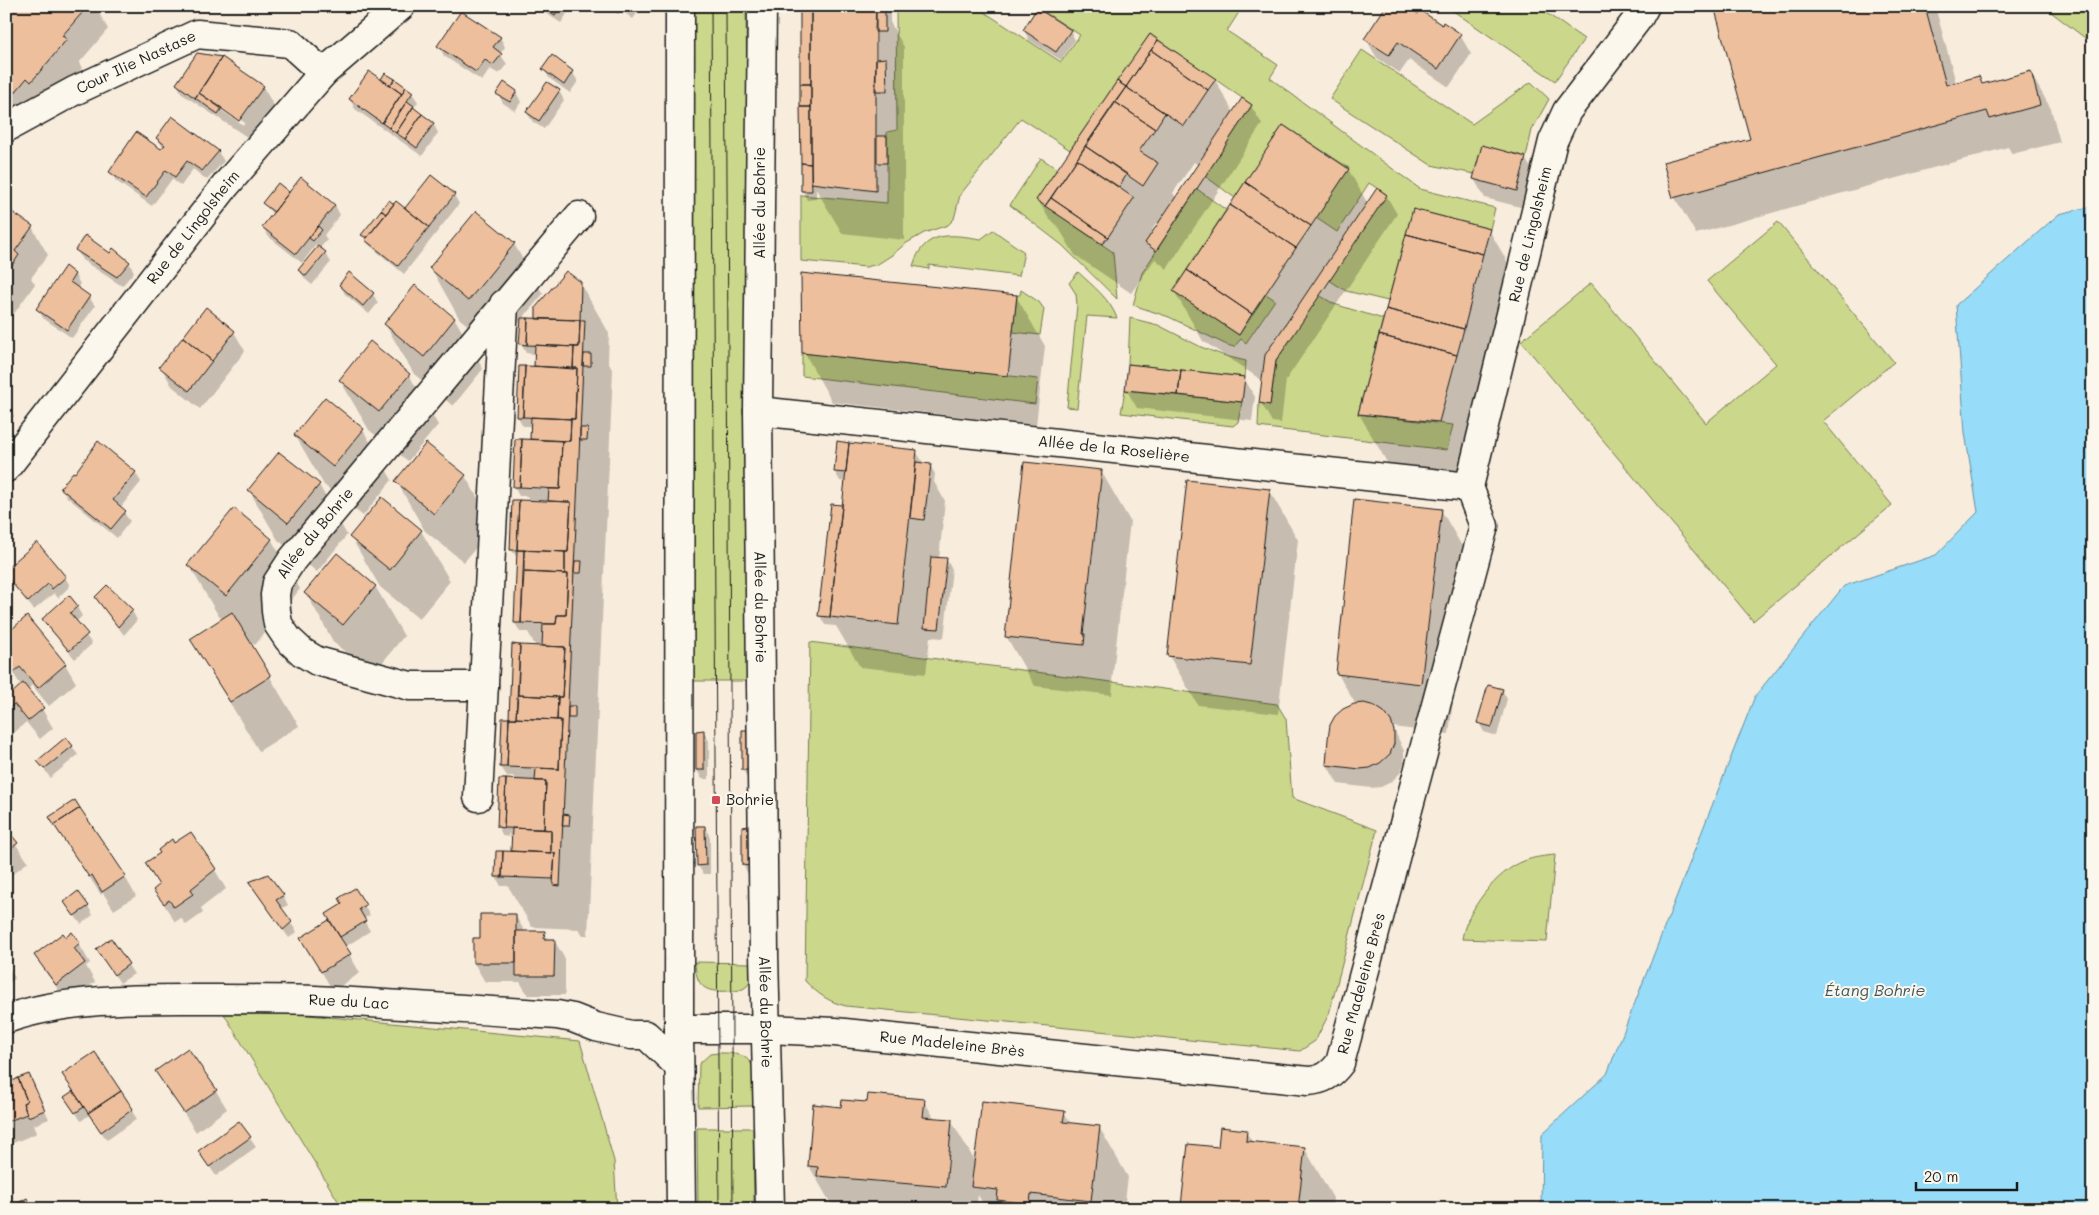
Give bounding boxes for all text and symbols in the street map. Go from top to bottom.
street label: Cour Ilie Nastase [73,25,199,98]
street label: Allée du Bohrie [749,147,769,259]
street label: Rue de Lingolsheim [1503,164,1556,304]
street label: Rue de Lingolsheim [142,166,243,288]
street label: Allée de la Roselière [1037,430,1191,466]
street label: Allée du Bohrie [271,483,357,582]
street label: Allée du Bohrie [751,551,772,663]
place label: Bohrie [726,789,774,809]
marker: Bohrie [710,794,722,806]
street label: Rue Madeleine Brès [1332,910,1389,1056]
street label: Allée du Bohrie [755,956,778,1068]
water label: Étang Bohrie [1825,979,1925,1000]
street label: Rue du Lac [308,989,390,1013]
street label: Rue Madeleine Brès [879,1026,1026,1061]
scale bar [1916,1160,2018,1192]
text: 20 m [1924,1166,1958,1186]

